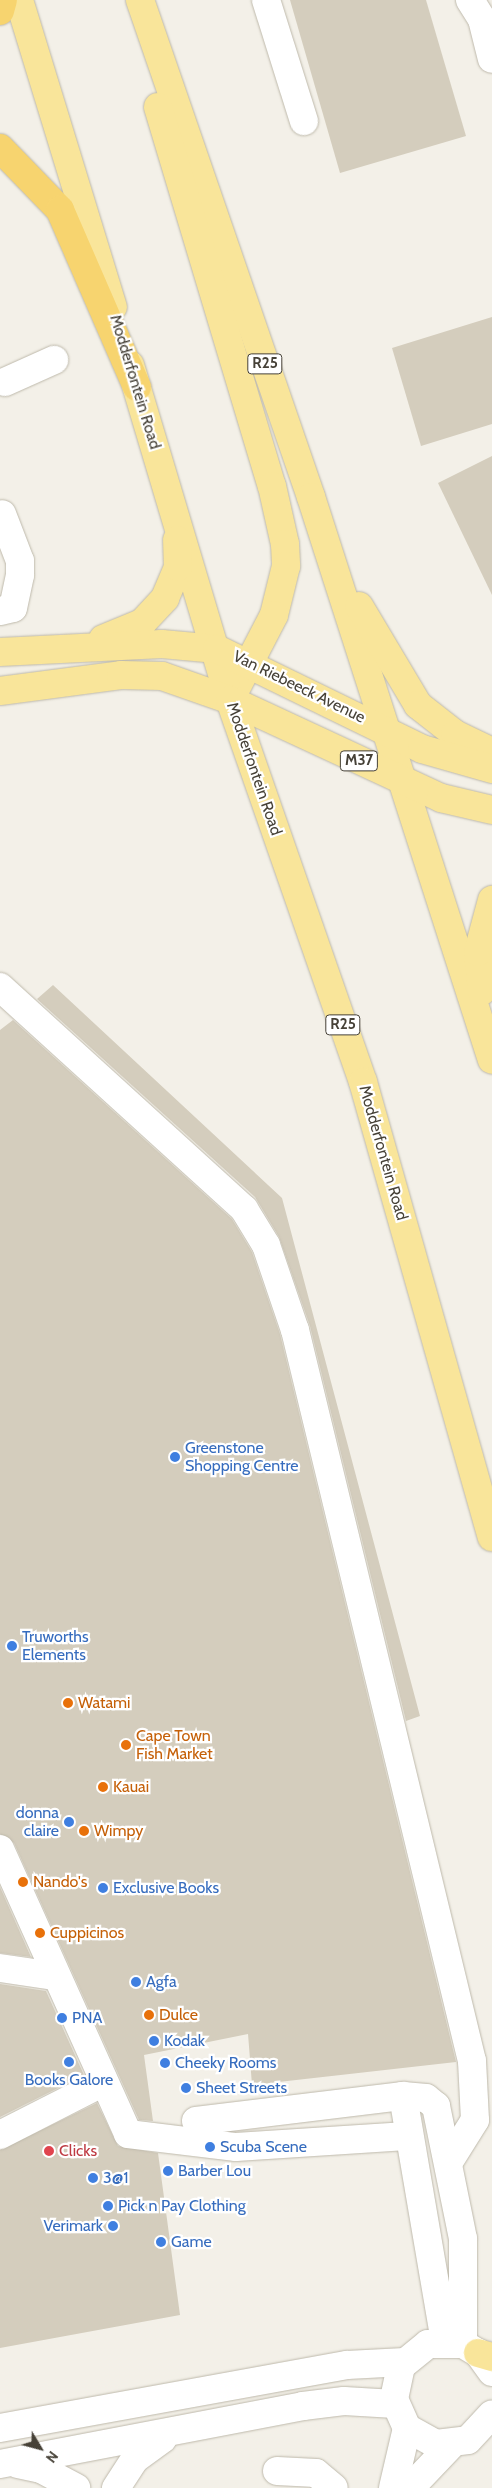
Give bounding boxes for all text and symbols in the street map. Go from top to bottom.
street label: Modderfontein Road [105,312,165,452]
road number: R25 [246,352,284,376]
street label: Van Riebeeck Avenue [230,647,368,727]
street label: Modderfontein Road [222,700,286,838]
road number: M37 [339,748,379,774]
road number: R25 [324,1012,362,1038]
street label: Modderfontein Road [355,1083,411,1223]
place label: Greenstone Shopping Centre [185,1438,299,1476]
marker: Greenstone Shopping Centre [169,1451,181,1463]
place label: Truworths Elements [22,1627,89,1665]
marker: Truworths Elements [6,1640,18,1652]
place label: Watami [78,1693,131,1713]
marker: Watami [62,1697,74,1709]
place label: Cape Town Fish Market [136,1726,213,1764]
marker: Cape Town Fish Market [120,1739,132,1751]
place label: Kauai [113,1777,149,1797]
marker: Kauai [97,1781,109,1793]
place label: donna claire [16,1803,59,1841]
marker: donna claire [63,1816,75,1828]
place label: Wimpy [94,1821,143,1841]
marker: Wimpy [78,1825,90,1837]
place label: Nando's [33,1872,87,1892]
marker: Nando's [17,1876,29,1888]
place label: Exclusive Books [113,1878,219,1898]
marker: Exclusive Books [97,1882,109,1894]
place label: Cuppicinos [50,1923,124,1943]
marker: Cuppicinos [34,1927,46,1939]
place label: Agfa [146,1972,177,1992]
marker: Agfa [130,1976,142,1988]
place label: Dulce [159,2005,198,2025]
place label: PNA [72,2008,102,2028]
marker: Dulce [143,2009,155,2021]
marker: PNA [56,2012,68,2024]
place label: Kodak [164,2031,205,2051]
marker: Kodak [148,2035,160,2047]
place label: Cheeky Rooms [175,2053,276,2073]
marker: Books Galore [63,2056,75,2068]
marker: Cheeky Rooms [159,2057,171,2069]
place label: Books Galore [25,2070,113,2090]
place label: Sheet Streets [196,2078,287,2098]
marker: Sheet Streets [180,2082,192,2094]
place label: Scuba Scene [220,2137,307,2157]
place label: Clicks [59,2141,97,2161]
marker: Scuba Scene [204,2141,216,2153]
marker: Clicks [43,2145,55,2157]
place label: Barber Lou [178,2161,251,2181]
marker: Barber Lou [162,2165,174,2177]
place label: 3@1 [103,2168,128,2188]
marker: 3@1 [87,2172,99,2184]
place label: Pick n Pay Clothing [118,2196,246,2216]
marker: Pick n Pay Clothing [102,2200,114,2212]
place label: Verimark [44,2216,103,2236]
marker: Verimark [107,2220,119,2232]
place label: Game [171,2232,212,2252]
marker: Game [155,2236,167,2248]
north arrow [15,2423,65,2473]
text: N [42,2448,62,2466]

